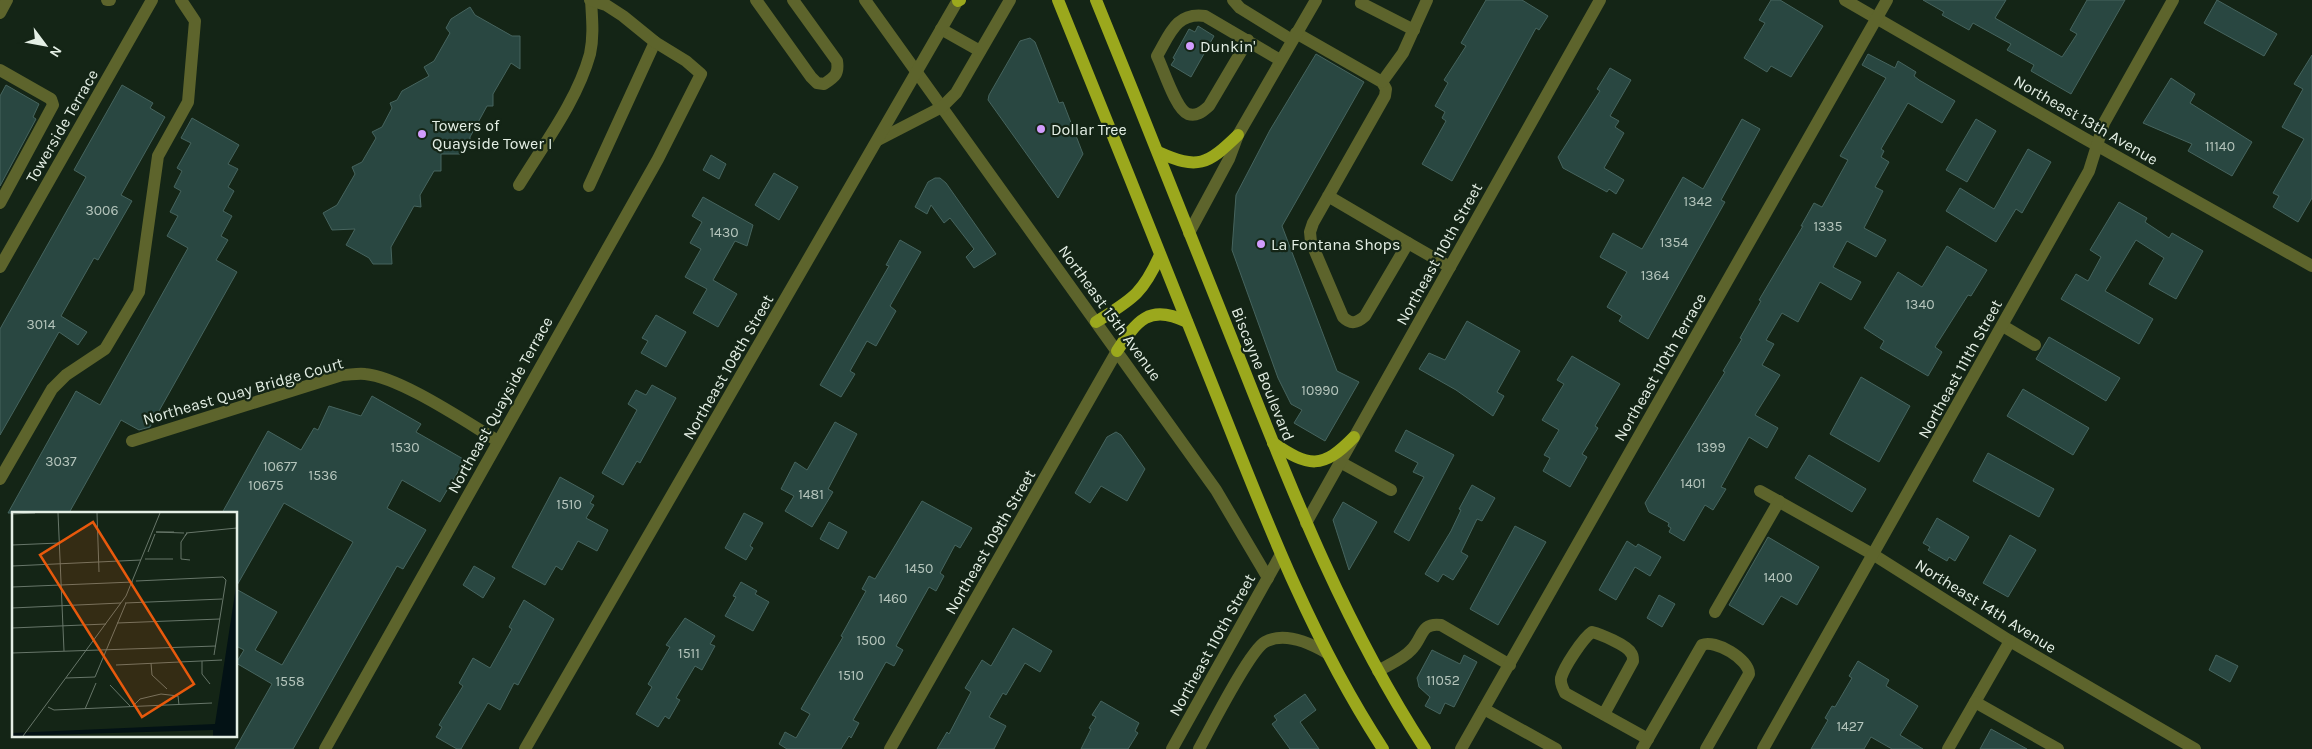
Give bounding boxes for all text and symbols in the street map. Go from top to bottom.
north arrow [20,20,70,70]
place label: Dunkin' [1200,37,1256,56]
marker: Dunkin' [1184,40,1196,52]
text: N [46,43,65,60]
street label: Towerside Terrace [22,66,102,186]
street label: Northeast 13th Avenue [2011,71,2161,169]
place label: Towers of Quayside Tower I [432,116,552,153]
place label: Dollar Tree [1051,120,1127,139]
marker: Dollar Tree [1035,123,1047,135]
marker: Towers of Quayside Tower I [416,128,428,140]
house number: 11140 [2205,138,2235,155]
street label: Northeast 110th Street [1392,179,1486,329]
house number: 1342 [1684,193,1712,210]
house number: 3006 [86,202,118,219]
house number: 1335 [1813,218,1843,235]
house number: 1430 [709,224,739,241]
house number: 1354 [1660,234,1688,251]
place label: La Fontana Shops [1271,235,1400,254]
marker: La Fontana Shops [1255,238,1267,250]
street label: Northeast 15th Avenue [1054,242,1166,384]
house number: 1364 [1641,267,1670,284]
street label: Northeast 110th Terrace [1610,290,1710,444]
street label: Northeast 108th Street [679,291,777,443]
house number: 1340 [1905,296,1935,313]
street label: Northeast 111th Street [1914,296,2006,442]
street label: Biscayne Boulevard [1228,304,1298,444]
street label: Northeast Quayside Terrace [443,313,557,497]
house number: 3014 [26,316,56,333]
street label: Northeast Quay Bridge Court [141,353,345,429]
house number: 10990 [1301,382,1339,399]
house number: 1530 [390,439,420,456]
house number: 1399 [1696,439,1726,456]
house number: 3037 [45,453,77,470]
house number: 10677 [263,458,297,475]
street label: Northeast 109th Street [941,466,1039,618]
house number: 1536 [309,467,337,484]
house number: 1401 [1680,475,1706,492]
house number: 10675 [248,477,284,494]
house number: 1481 [798,486,824,503]
house number: 1510 [556,496,582,513]
inset map [12,512,238,736]
street label: Northeast 14th Avenue [1912,555,2060,657]
house number: 1450 [905,560,933,577]
house number: 1400 [1763,569,1793,586]
street label: Northeast 110th Street [1165,570,1259,720]
house number: 1460 [879,590,907,607]
house number: 1500 [856,632,886,649]
house number: 1511 [678,645,700,662]
house number: 1510 [838,667,864,684]
house number: 11052 [1426,672,1460,689]
house number: 1558 [275,673,305,690]
house number: 1427 [1836,718,1864,735]

